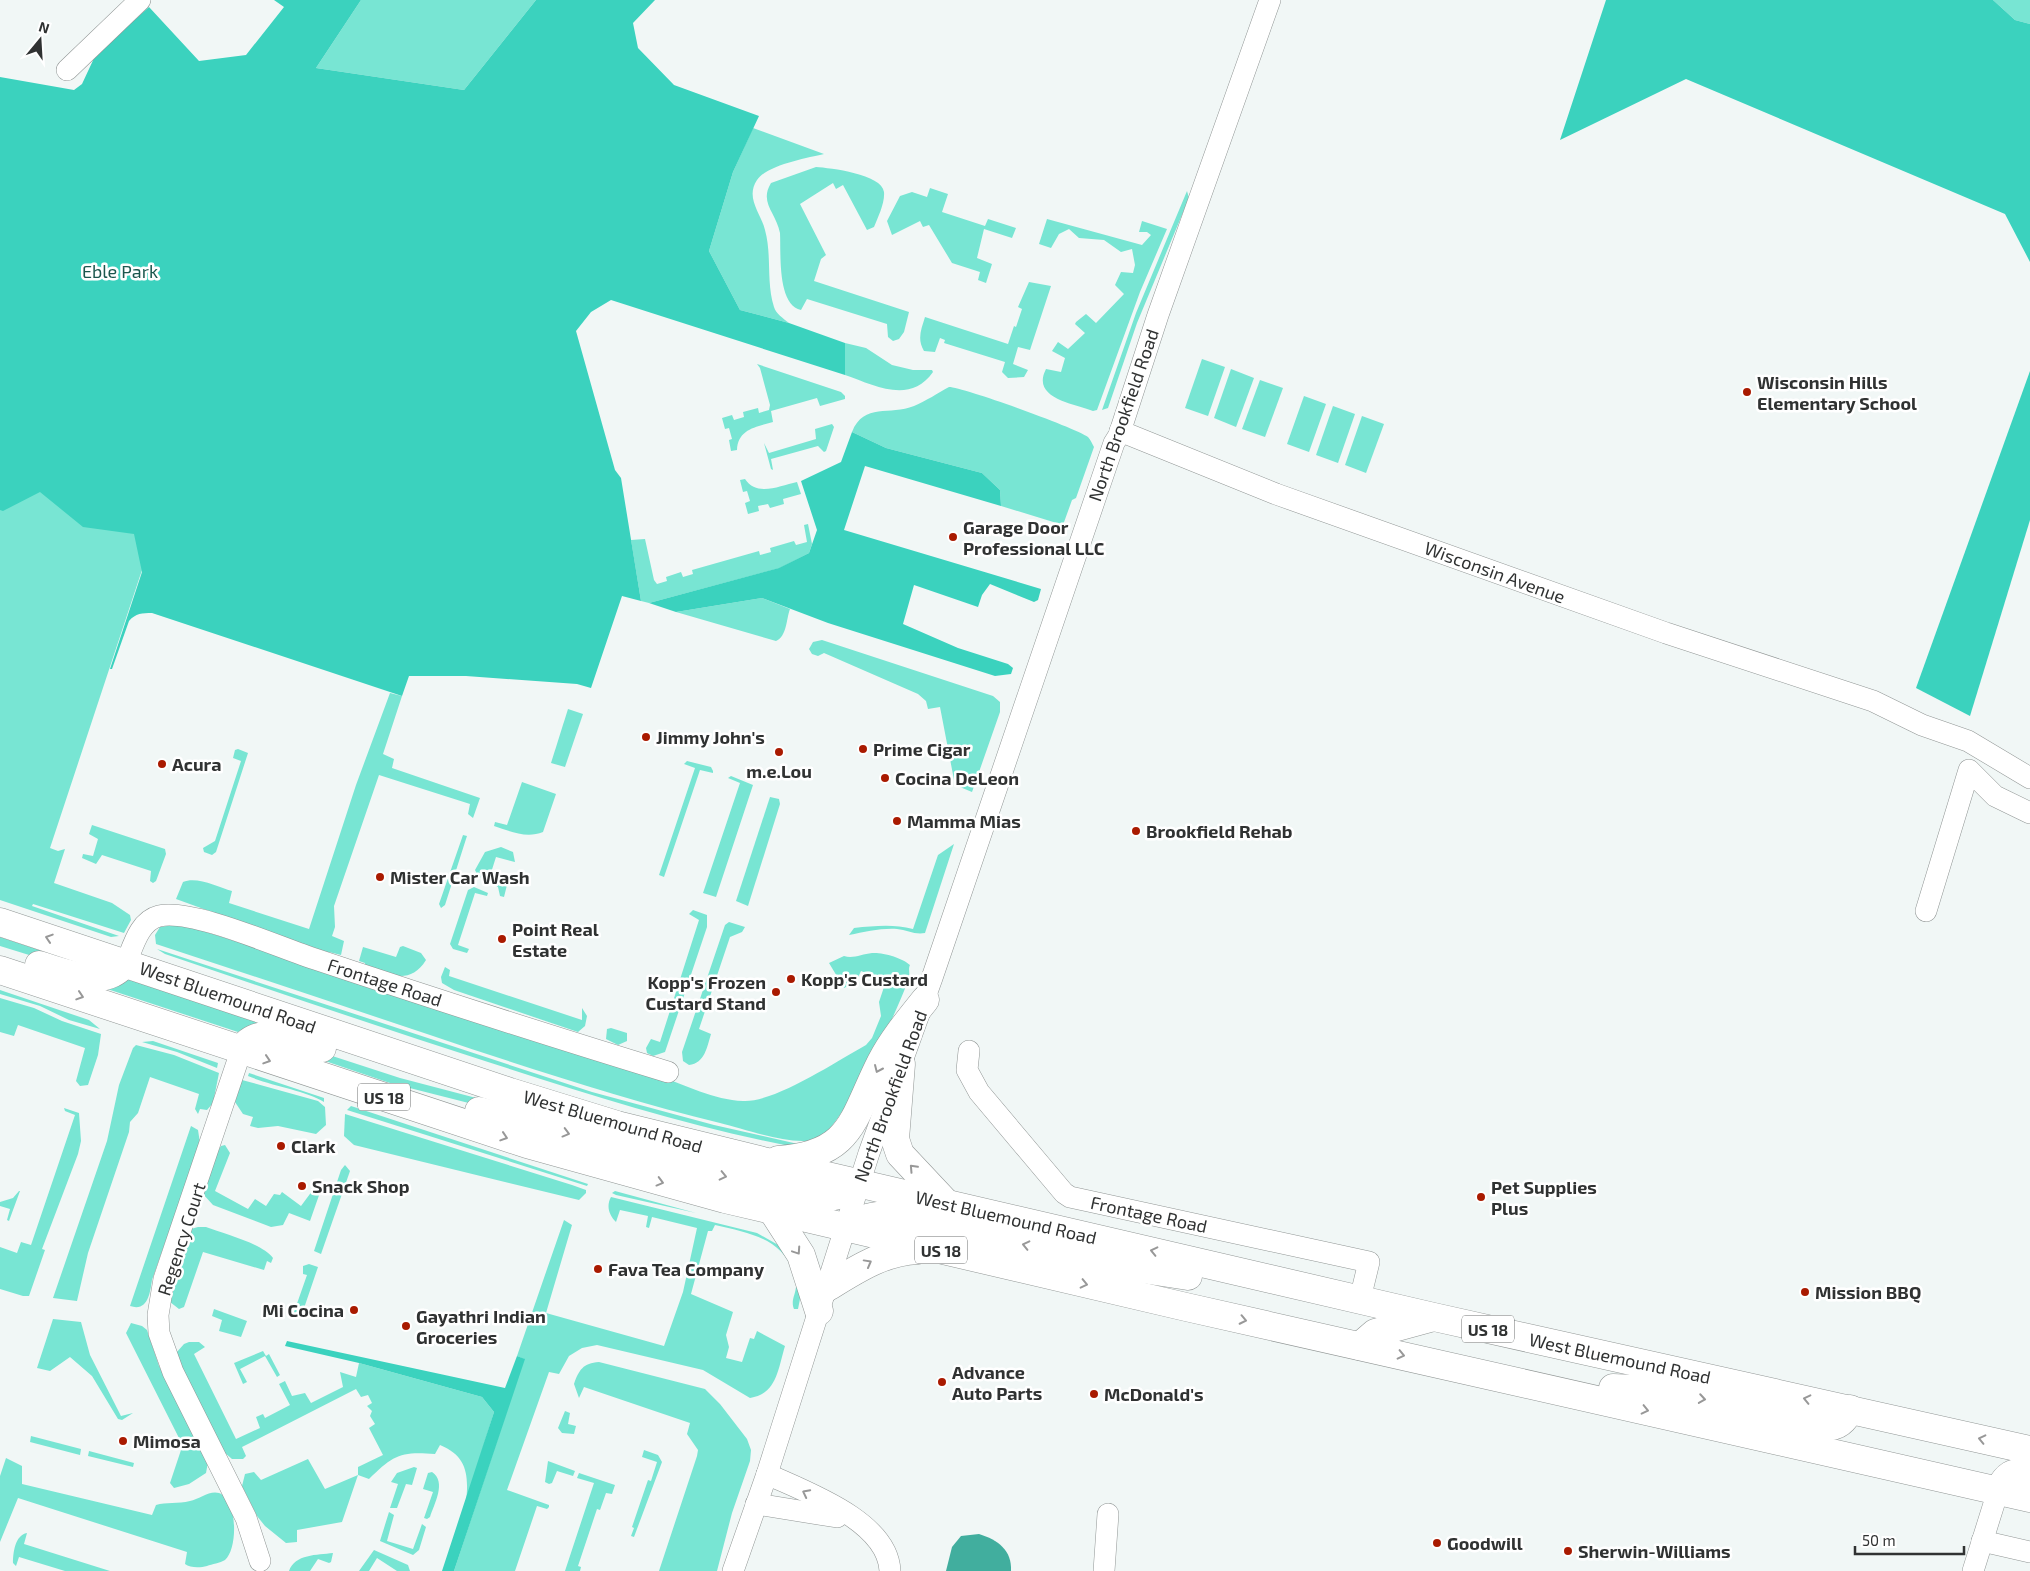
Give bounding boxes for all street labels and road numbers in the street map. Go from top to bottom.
street label: North Brookfield Road [1083,326,1163,504]
street label: Wisconsin Avenue [1422,536,1568,608]
street label: Frontage Road [325,953,445,1011]
street label: West Bluemound Road [137,956,319,1038]
street label: North Brookfield Road [849,1007,931,1185]
road number: US 18 [358,1084,410,1110]
street label: West Bluemound Road [521,1085,705,1157]
street label: Regency Court [152,1180,210,1298]
street label: West Bluemound Road [913,1185,1099,1249]
street label: Frontage Road [1089,1191,1209,1237]
road number: US 18 [915,1236,967,1264]
road number: US 18 [1462,1316,1514,1342]
street label: West Bluemound Road [1527,1328,1713,1388]

